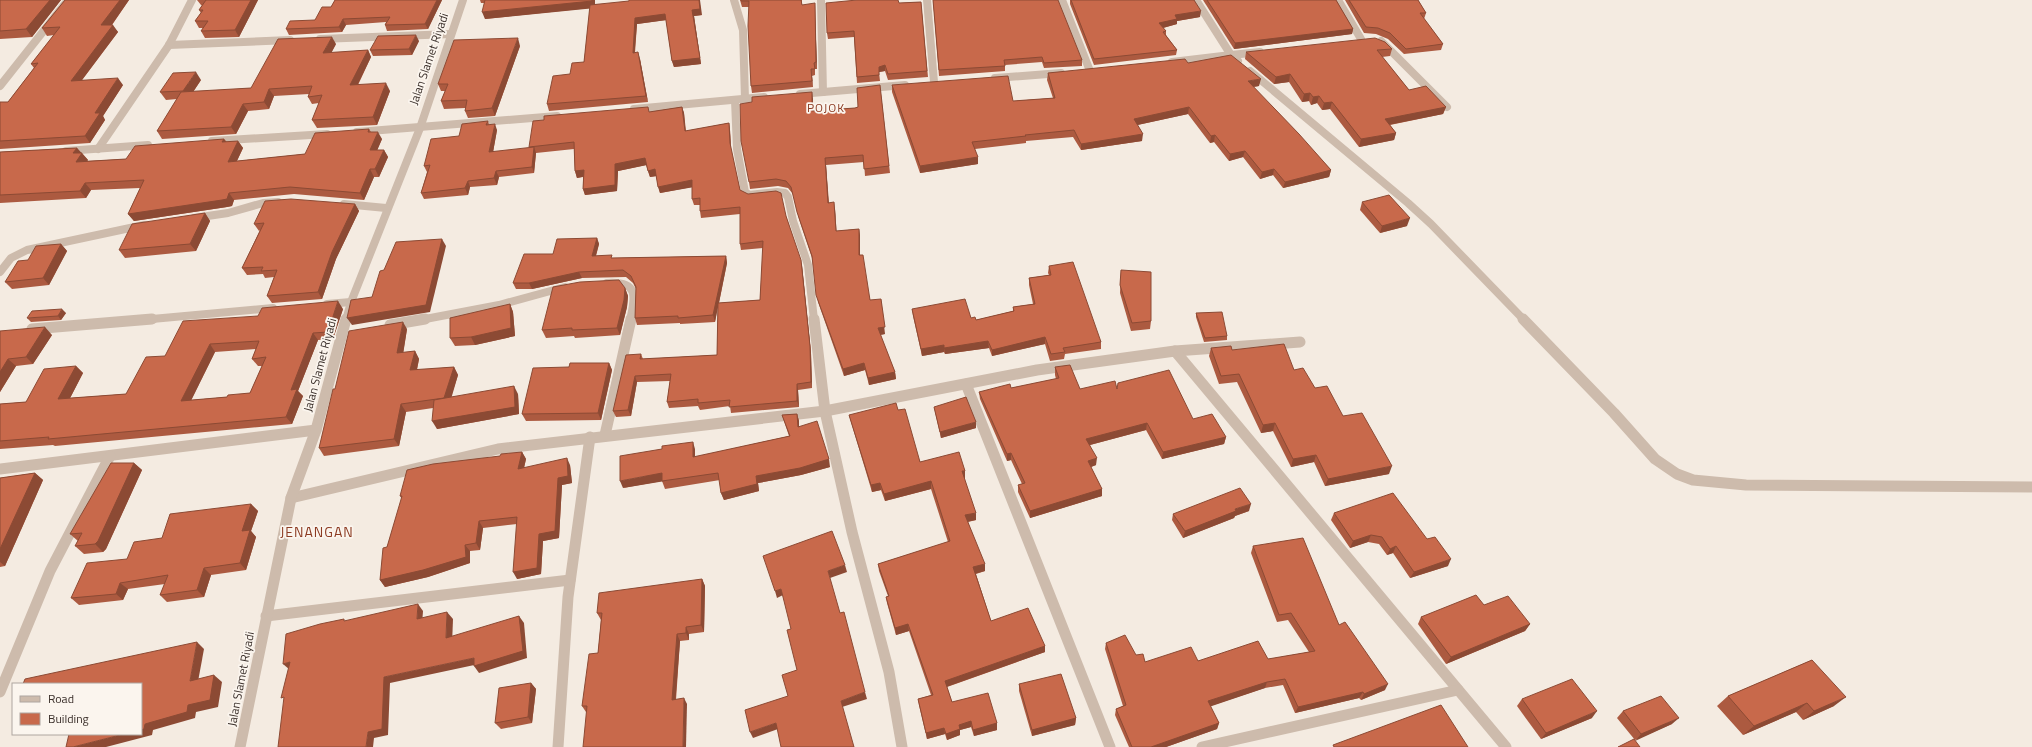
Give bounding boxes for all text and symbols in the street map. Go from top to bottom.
street label: Jalan Slamet Riyadi [404,10,453,107]
district label: POJOK [807,98,845,117]
street label: Jalan Slamet Riyadi [298,316,341,414]
district label: JENANGAN [280,521,354,542]
street label: Jalan Slamet Riyadi [222,630,259,728]
legend [12,683,142,735]
text: Road [48,689,74,708]
text: Building [48,709,89,728]

